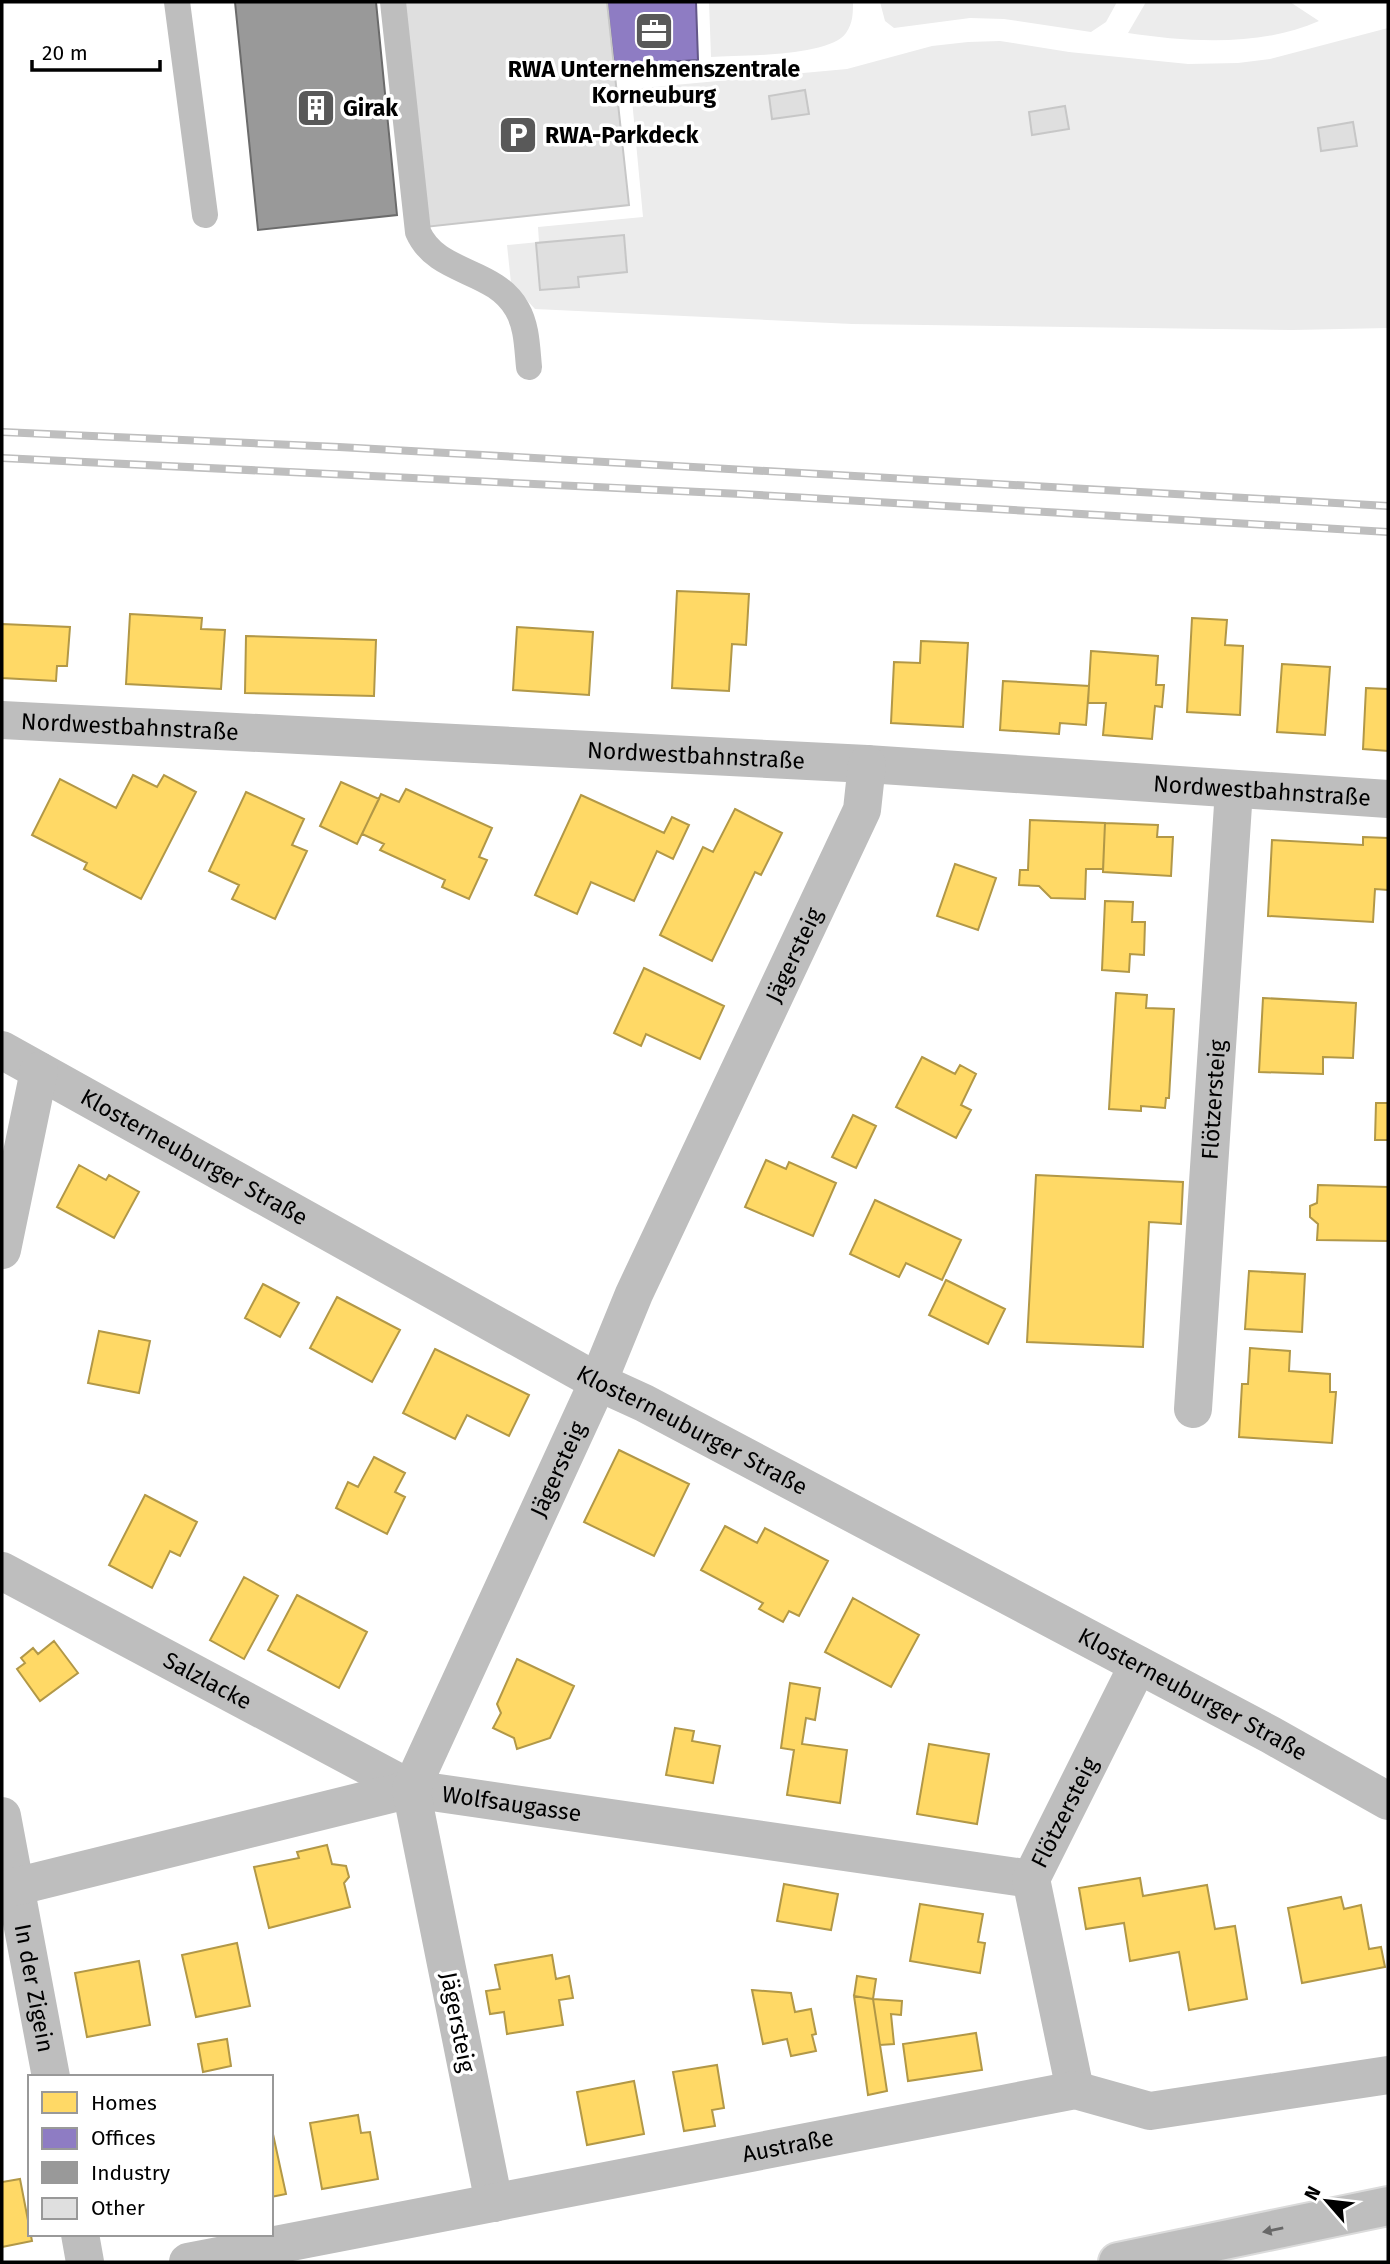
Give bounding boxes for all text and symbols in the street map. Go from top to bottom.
office icon: RWA Unternehmenszentrale Korneuburg [633,10,675,52]
scale bar [32,28,159,72]
text: 20 m [42,40,88,66]
place label: RWA Unternehmenszentrale Korneuburg [508,55,801,109]
building icon: Girak [295,87,337,129]
place label: Girak [343,94,398,122]
parking icon: RWA-Parkdeck [497,114,539,156]
place label: RWA-Parkdeck [545,121,699,149]
street label: Nordwestbahnstraße [20,707,239,746]
street label: Nordwestbahnstraße [587,736,806,775]
street label: Nordwestbahnstraße [1152,769,1372,812]
street label: Jägersteig [759,903,828,1007]
street label: Flötzersteig [1196,1039,1231,1161]
street label: Klosterneuburger Straße [76,1083,313,1231]
street label: Klosterneuburger Straße [572,1359,812,1501]
street label: Jägersteig [524,1417,592,1521]
street label: Klosterneuburger Straße [1073,1622,1312,1767]
street label: Salzlacke [159,1646,257,1716]
street label: Flötzersteig [1025,1752,1104,1872]
street label: Wolfsaugasse [440,1780,583,1828]
street label: In der Zigein [9,1921,60,2055]
street label: Jägersteig [435,1969,481,2075]
legend [28,2075,273,2236]
text: Homes [91,2090,157,2116]
street label: Austraße [740,2123,836,2168]
text: Offices [91,2125,156,2151]
text: Industry [91,2160,171,2186]
north arrow [1292,2166,1362,2236]
text: N [1299,2182,1326,2204]
text: Other [91,2195,145,2221]
one-way arrow [1262,2224,1284,2235]

